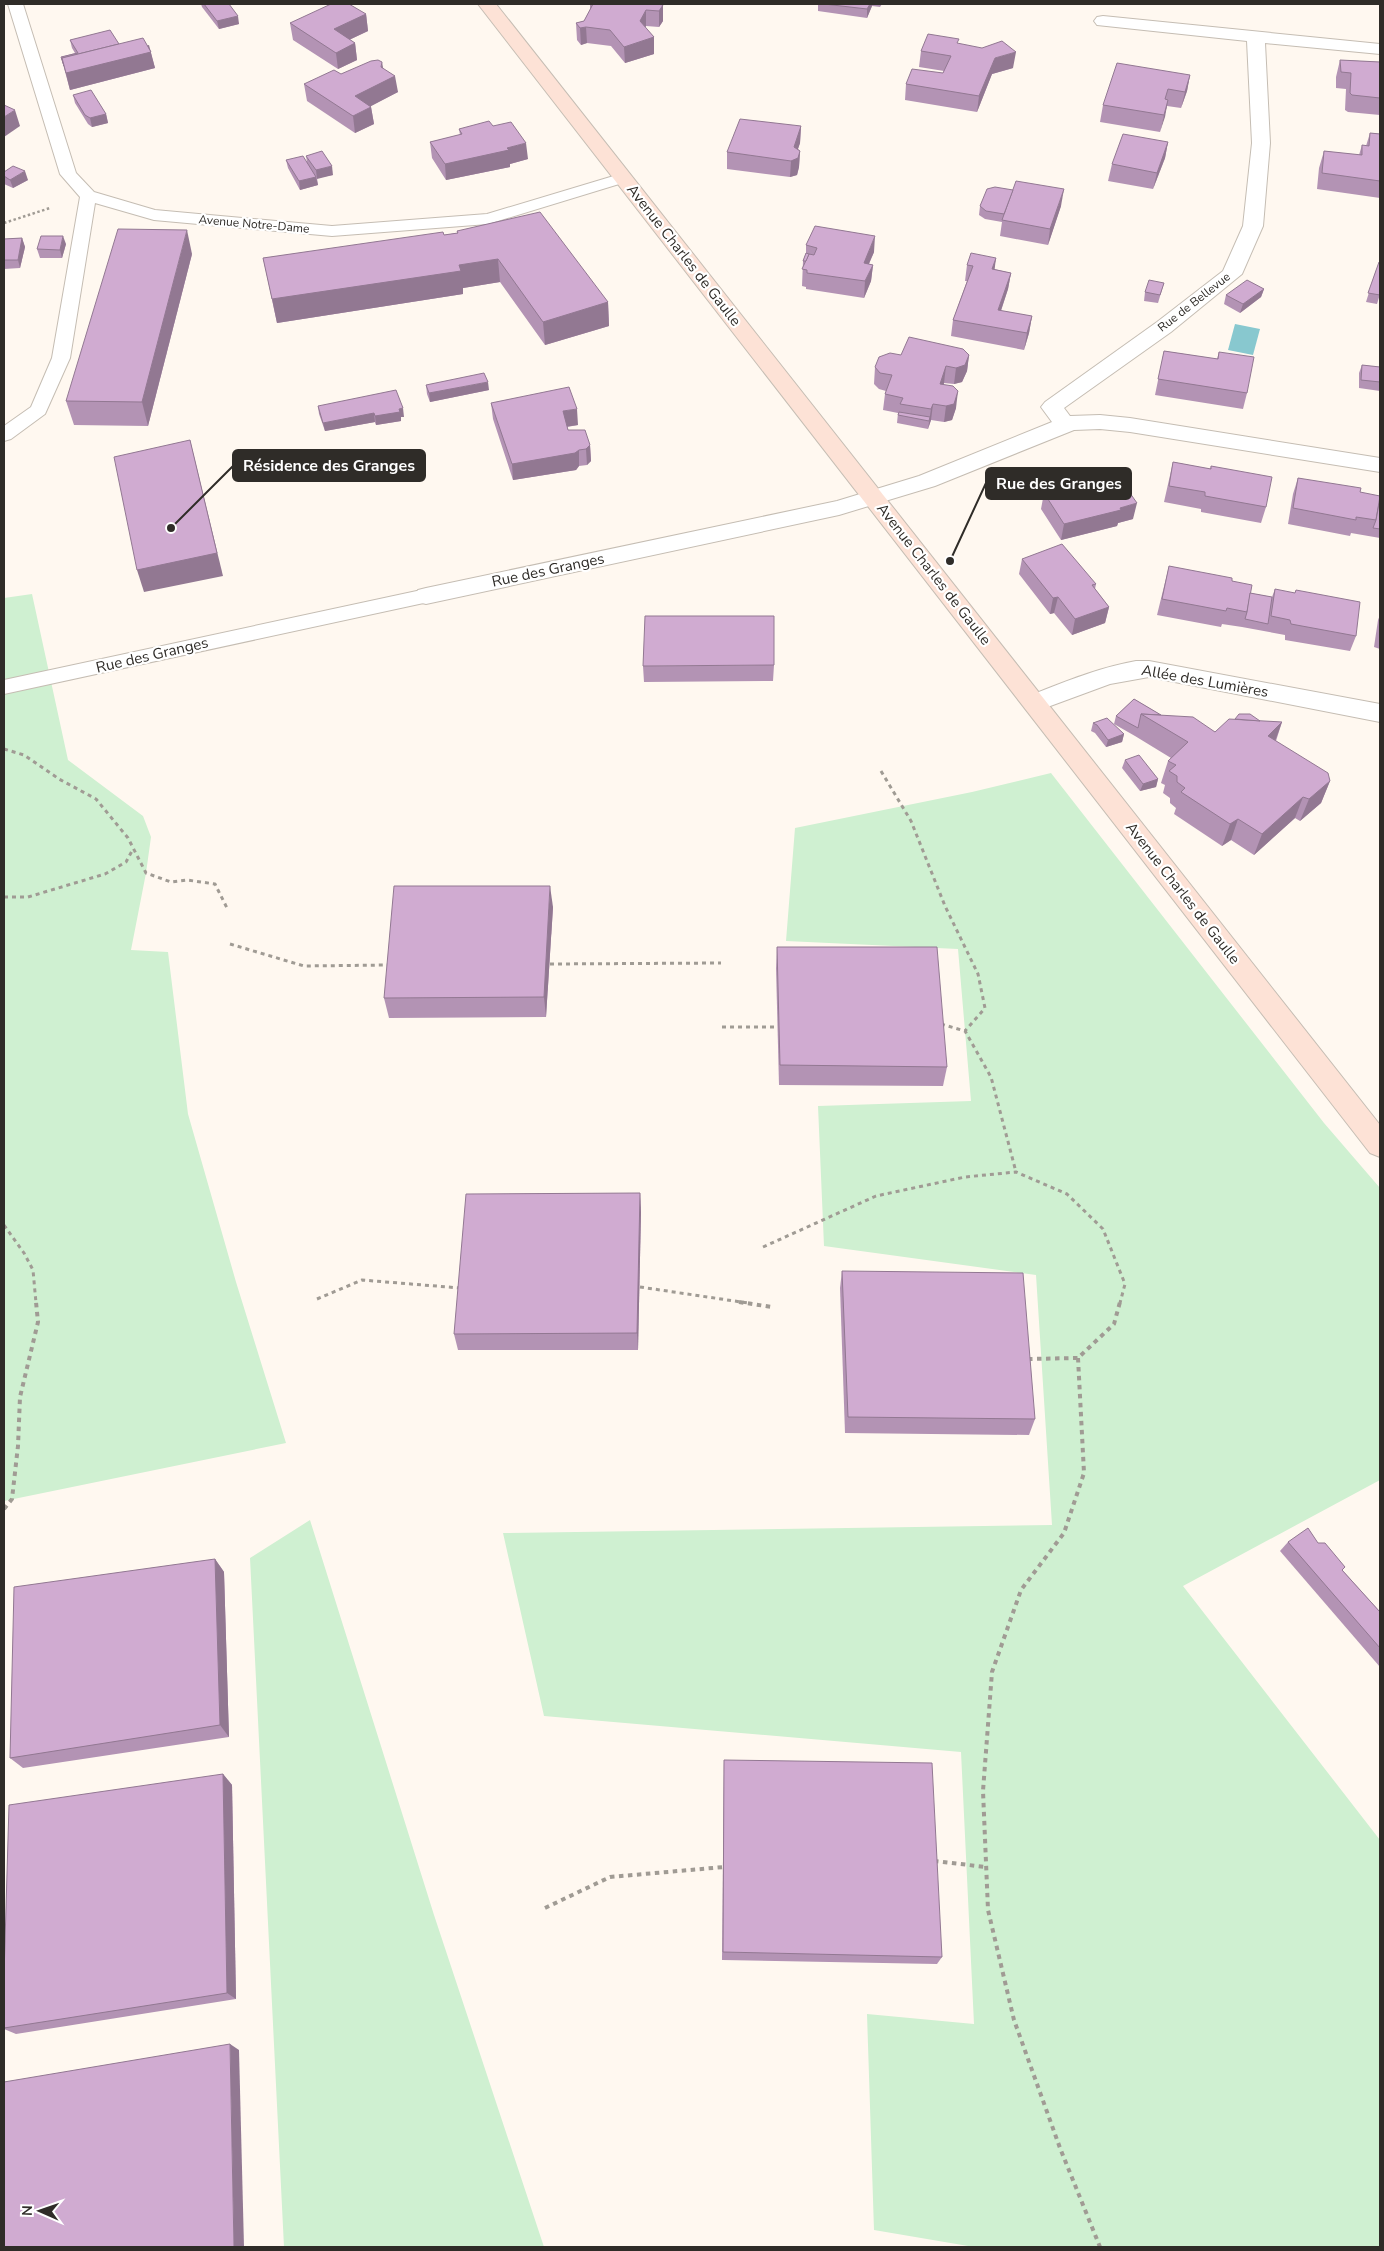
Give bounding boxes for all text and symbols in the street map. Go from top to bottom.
street label: Avenue Charles de Gaulle [622,180,746,330]
street label: Avenue Notre-Dame [198,211,310,237]
street label: Rue de Bellevue [1154,269,1234,335]
callout: Résidence des Granges [233,450,425,481]
text: Résidence des Granges [243,455,415,477]
callout: Rue des Granges [986,468,1131,499]
text: Rue des Granges [996,473,1122,495]
street label: Avenue Charles de Gaulle [872,499,996,649]
street label: Rue des Granges [490,548,606,592]
street label: Rue des Granges [94,632,210,678]
street label: Allée des Lumières [1140,660,1270,702]
street label: Avenue Charles de Gaulle [1121,818,1245,968]
north arrow [15,2186,65,2236]
text: N [18,2205,37,2216]

